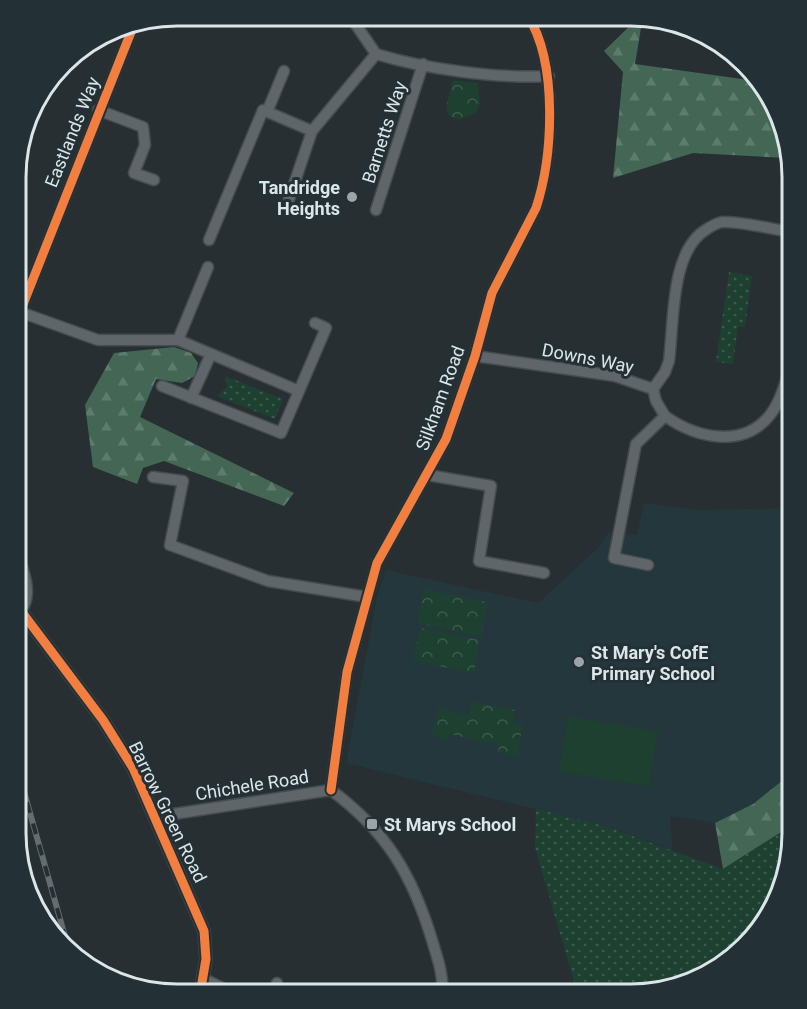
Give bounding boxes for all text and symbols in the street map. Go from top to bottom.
street label: Eastlands Way [40,73,104,190]
street label: Barnetts Way [358,78,411,186]
place label: Tandridge Heights [259,177,340,219]
marker: Tandridge Heights [345,190,359,204]
street label: Downs Way [540,339,636,377]
street label: Silkham Road [411,343,469,453]
place label: St Mary's CofE Primary School [591,642,715,684]
marker: St Mary's CofE Primary School [572,655,586,669]
street label: Barrow Green Road [125,738,211,886]
street label: Chichele Road [194,766,310,804]
place label: St Marys School [384,814,516,835]
marker: St Marys School [365,817,379,831]

